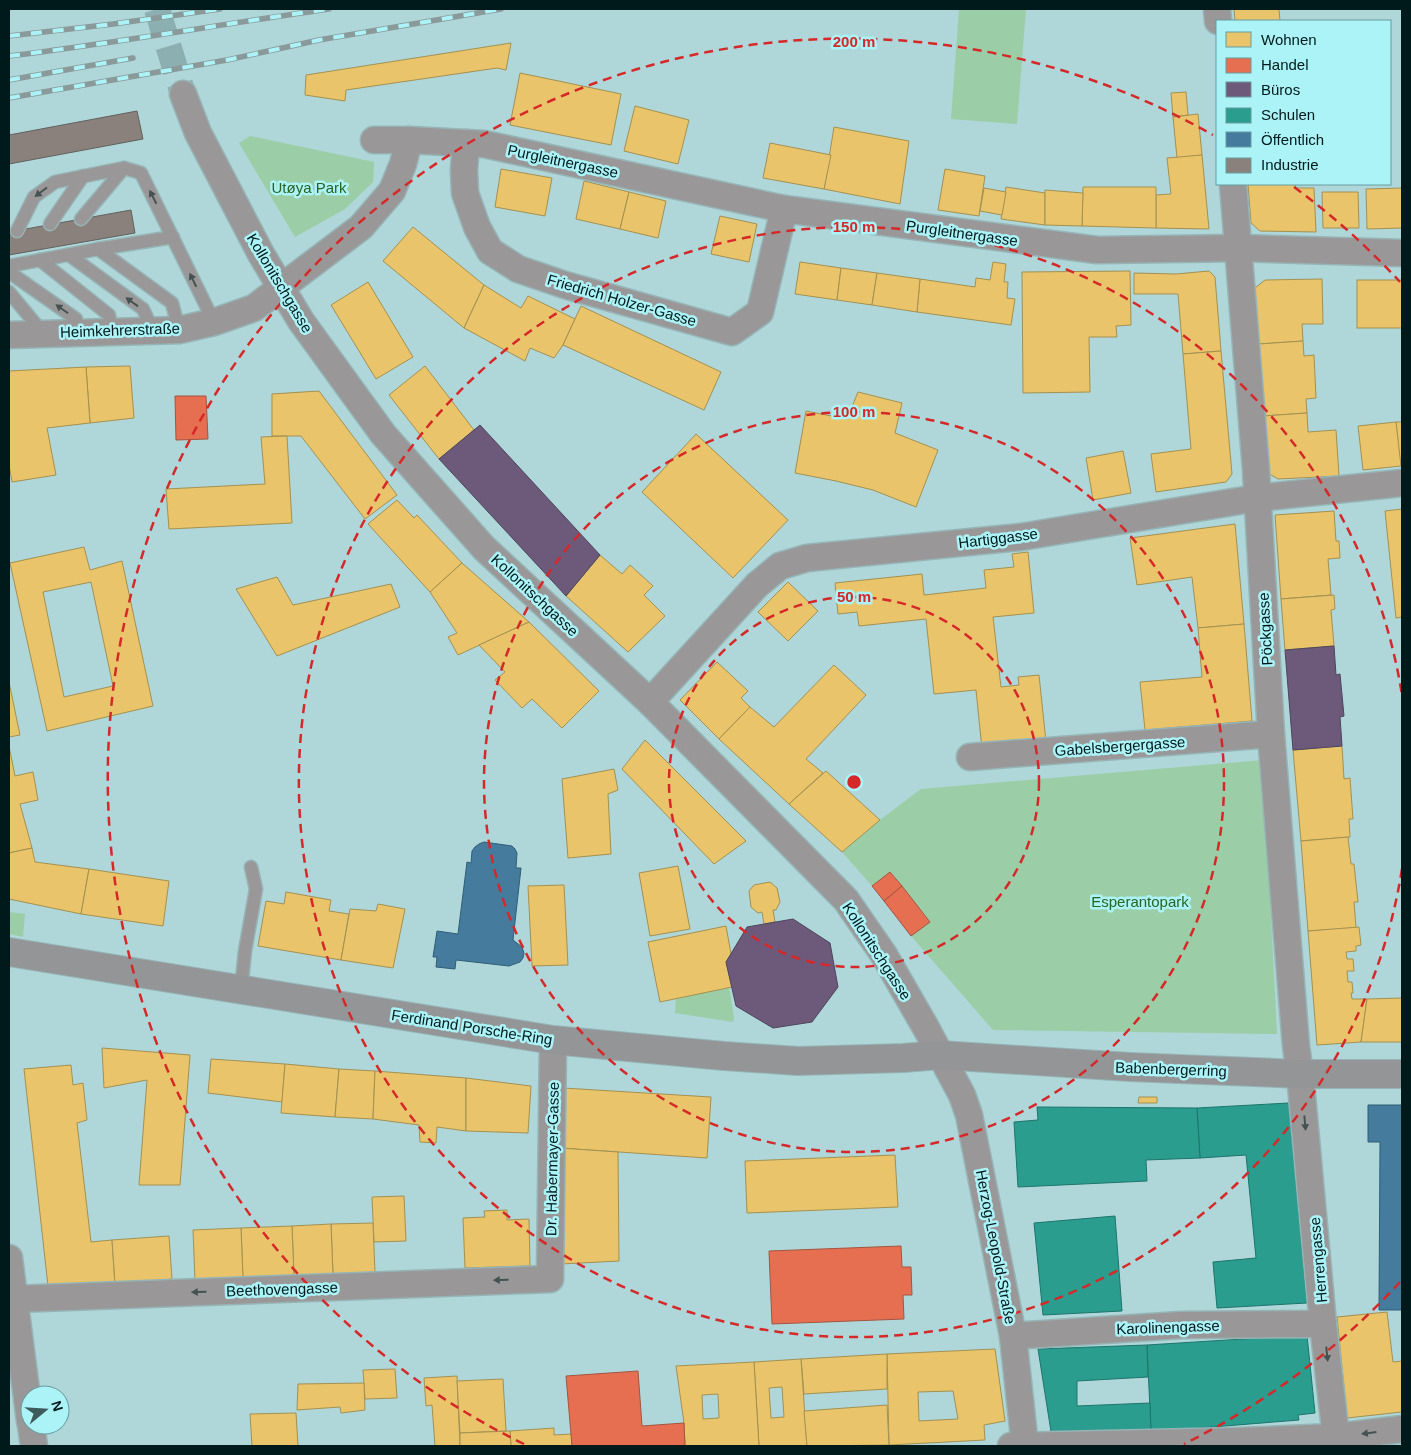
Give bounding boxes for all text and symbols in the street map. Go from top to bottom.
legend [1216,20,1391,185]
text: Wohnen [1261,31,1317,48]
text: 200 m [833,33,875,50]
text: Handel [1261,56,1309,73]
text: Büros [1261,81,1300,98]
text: Schulen [1261,106,1315,123]
text: Öffentlich [1261,131,1324,148]
street label: Purgleitnergasse [506,141,620,181]
text: Industrie [1261,156,1319,173]
park label: Utøya Park [271,179,347,196]
one-way arrow [34,187,48,197]
one-way arrow [149,190,157,205]
street label: Purgleitnergasse [905,217,1019,249]
text: 150 m [833,218,875,235]
street label: Kollonitschgasse [244,230,316,336]
street label: Friedrich Holzer-Gasse [546,271,698,329]
one-way arrow [189,273,197,287]
one-way arrow [126,297,139,307]
one-way arrow [55,304,69,314]
street label: Heimkehrerstraße [60,319,180,341]
text: 100 m [833,403,875,420]
street label: Hartiggasse [957,525,1039,551]
street label: Kollonitschgasse [488,550,582,640]
text: 50 m [837,588,871,605]
street label: Pöckgasse [1255,592,1275,666]
street label: Gabelsbergergasse [1054,733,1186,759]
centre of rings [845,773,863,791]
park label: Esperantopark [1091,893,1189,910]
street label: Kollonitschgasse [839,899,915,1003]
street label: Ferdinand Porsche-Ring [390,1006,554,1048]
street label: Babenbergerring [1115,1059,1227,1079]
street label: Dr. Habermayer-Gasse [542,1082,562,1236]
one-way arrow [1301,1115,1309,1131]
street label: Herzog-Leopold-Straße [973,1168,1019,1326]
street label: Herrengasse [1306,1216,1330,1304]
one-way arrow [493,1276,509,1284]
street label: Beethovengasse [226,1279,338,1299]
one-way arrow [190,1288,206,1296]
street label: Karolinengasse [1116,1317,1220,1337]
one-way arrow [1323,1346,1331,1362]
north arrow [20,1385,70,1435]
text: N [48,1399,67,1413]
one-way arrow [1361,1429,1377,1437]

